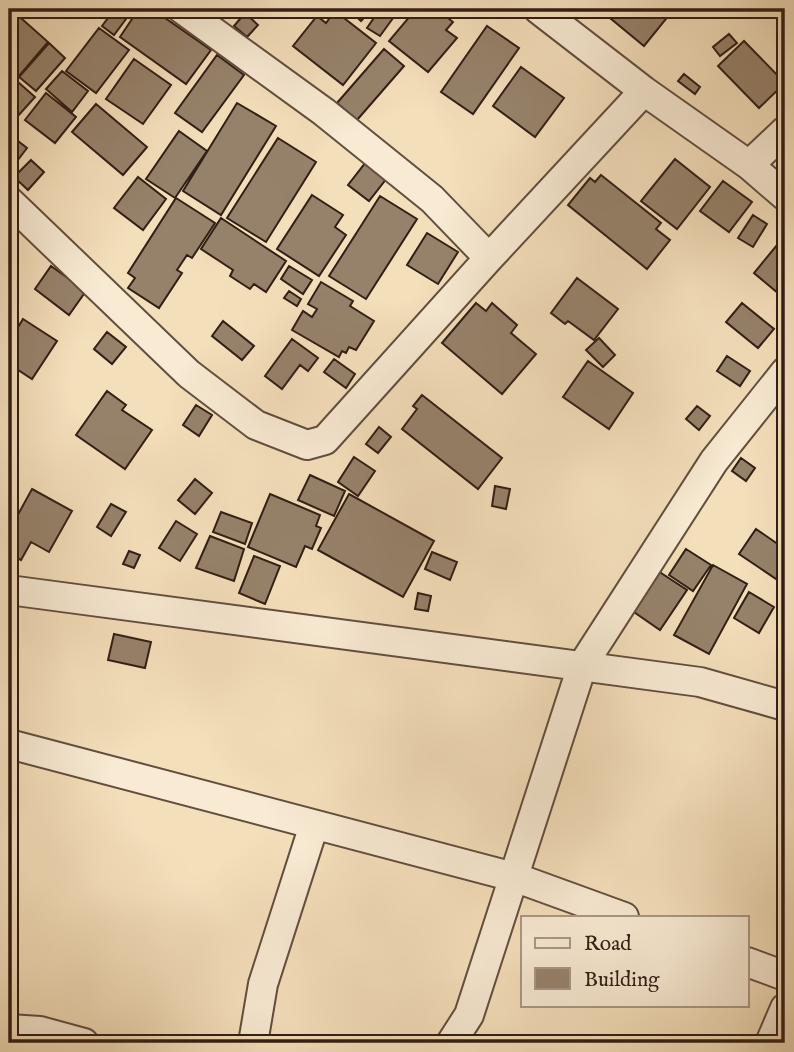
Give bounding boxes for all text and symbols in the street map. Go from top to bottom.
legend [521,916,748,1006]
text: Road [584,931,632,958]
text: Building [584,967,660,994]

